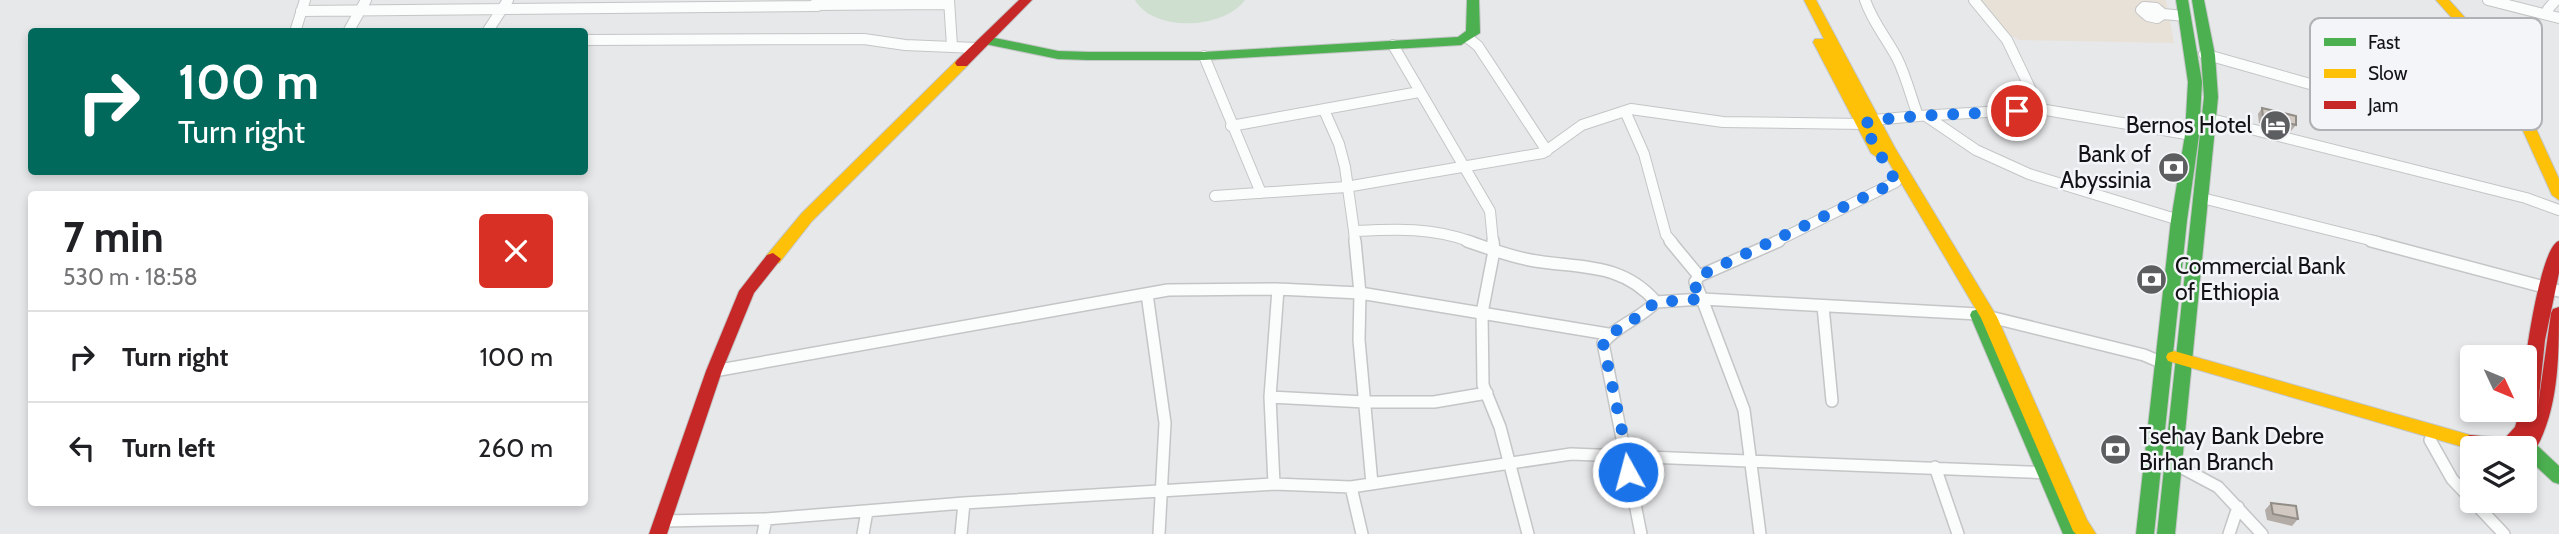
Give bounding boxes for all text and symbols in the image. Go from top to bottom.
legend [2310,18,2542,130]
text: Fast [2368,31,2401,54]
text: 100 m [178,52,319,111]
icon: right [63,56,154,147]
text: Slow [2368,62,2408,85]
pin [1987,81,2047,141]
icon: arrive [1998,92,2036,130]
text: Jam [2367,94,2398,117]
hotel icon: Bernos Hotel [2258,108,2292,142]
place label: Bernos Hotel [2126,111,2253,139]
text: Turn right [178,112,305,151]
place label: Bank of Abyssinia [2060,140,2151,194]
bank icon: Bank of Abyssinia [2157,150,2191,184]
text: 7 min [63,211,164,263]
button: close [479,214,553,288]
place label: Commercial Bank of Ethiopia [2175,252,2346,306]
bank icon: Commercial Bank of Ethiopia [2135,262,2169,296]
text: 530 m · 18:58 [63,263,198,291]
icon: right [63,338,101,376]
text: Turn right [122,341,228,373]
text: 100 m [480,341,553,373]
north arrow [2460,345,2538,422]
map controls [2460,345,2537,513]
place label: Tsehay Bank Debre Birhan Branch [2139,422,2324,476]
icon: left [63,429,101,467]
text: Turn left [122,432,215,464]
text: 260 m [478,432,553,464]
bank icon: Tsehay Bank Debre Birhan Branch [2099,432,2133,466]
position arrow [1591,435,1665,509]
button: layers [2460,436,2537,513]

